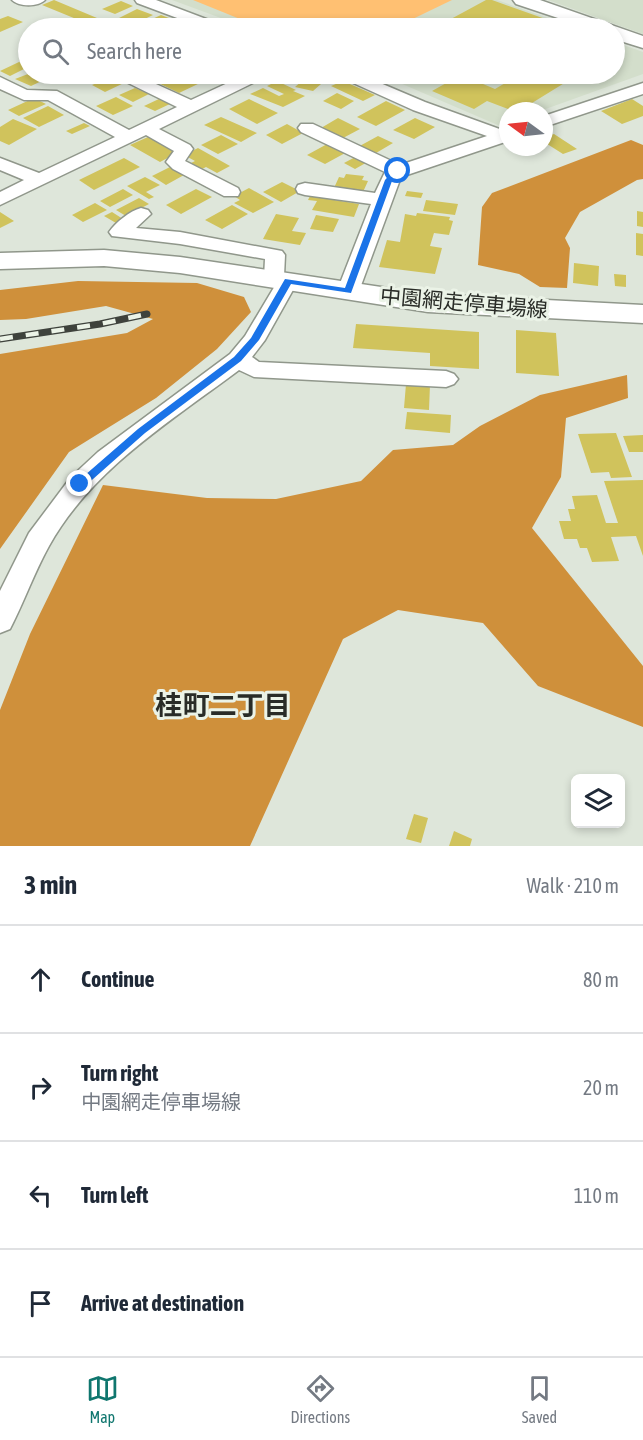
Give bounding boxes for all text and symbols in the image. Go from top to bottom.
search box [18,18,625,84]
icon: search [39,35,72,68]
text: Search here [87,38,182,64]
north arrow [499,102,553,156]
route start [384,157,410,183]
street label: 中園網走停車場線 [379,283,549,321]
route end [66,470,92,496]
district label: 桂町二丁目 [156,690,291,721]
map controls [571,774,625,828]
button: layers [571,774,625,828]
text: 3 min [24,870,77,900]
text: Walk · 210 m [527,874,619,897]
icon: ahead [24,963,57,996]
text: Continue [81,966,155,992]
text: 80 m [583,968,619,991]
text: Turn right [81,1060,158,1086]
icon: right [24,1071,57,1104]
text: 20 m [583,1076,619,1099]
text: 中園網走停車場線 [81,1090,241,1113]
icon: left [24,1179,57,1212]
text: Turn left [81,1182,148,1208]
text: 110 m [574,1184,619,1207]
icon: arrive [24,1287,57,1320]
text: Arrive at destination [81,1290,244,1316]
tab: Map [86,1372,119,1426]
tab: Directions [290,1372,350,1426]
tab: Saved [522,1372,557,1426]

